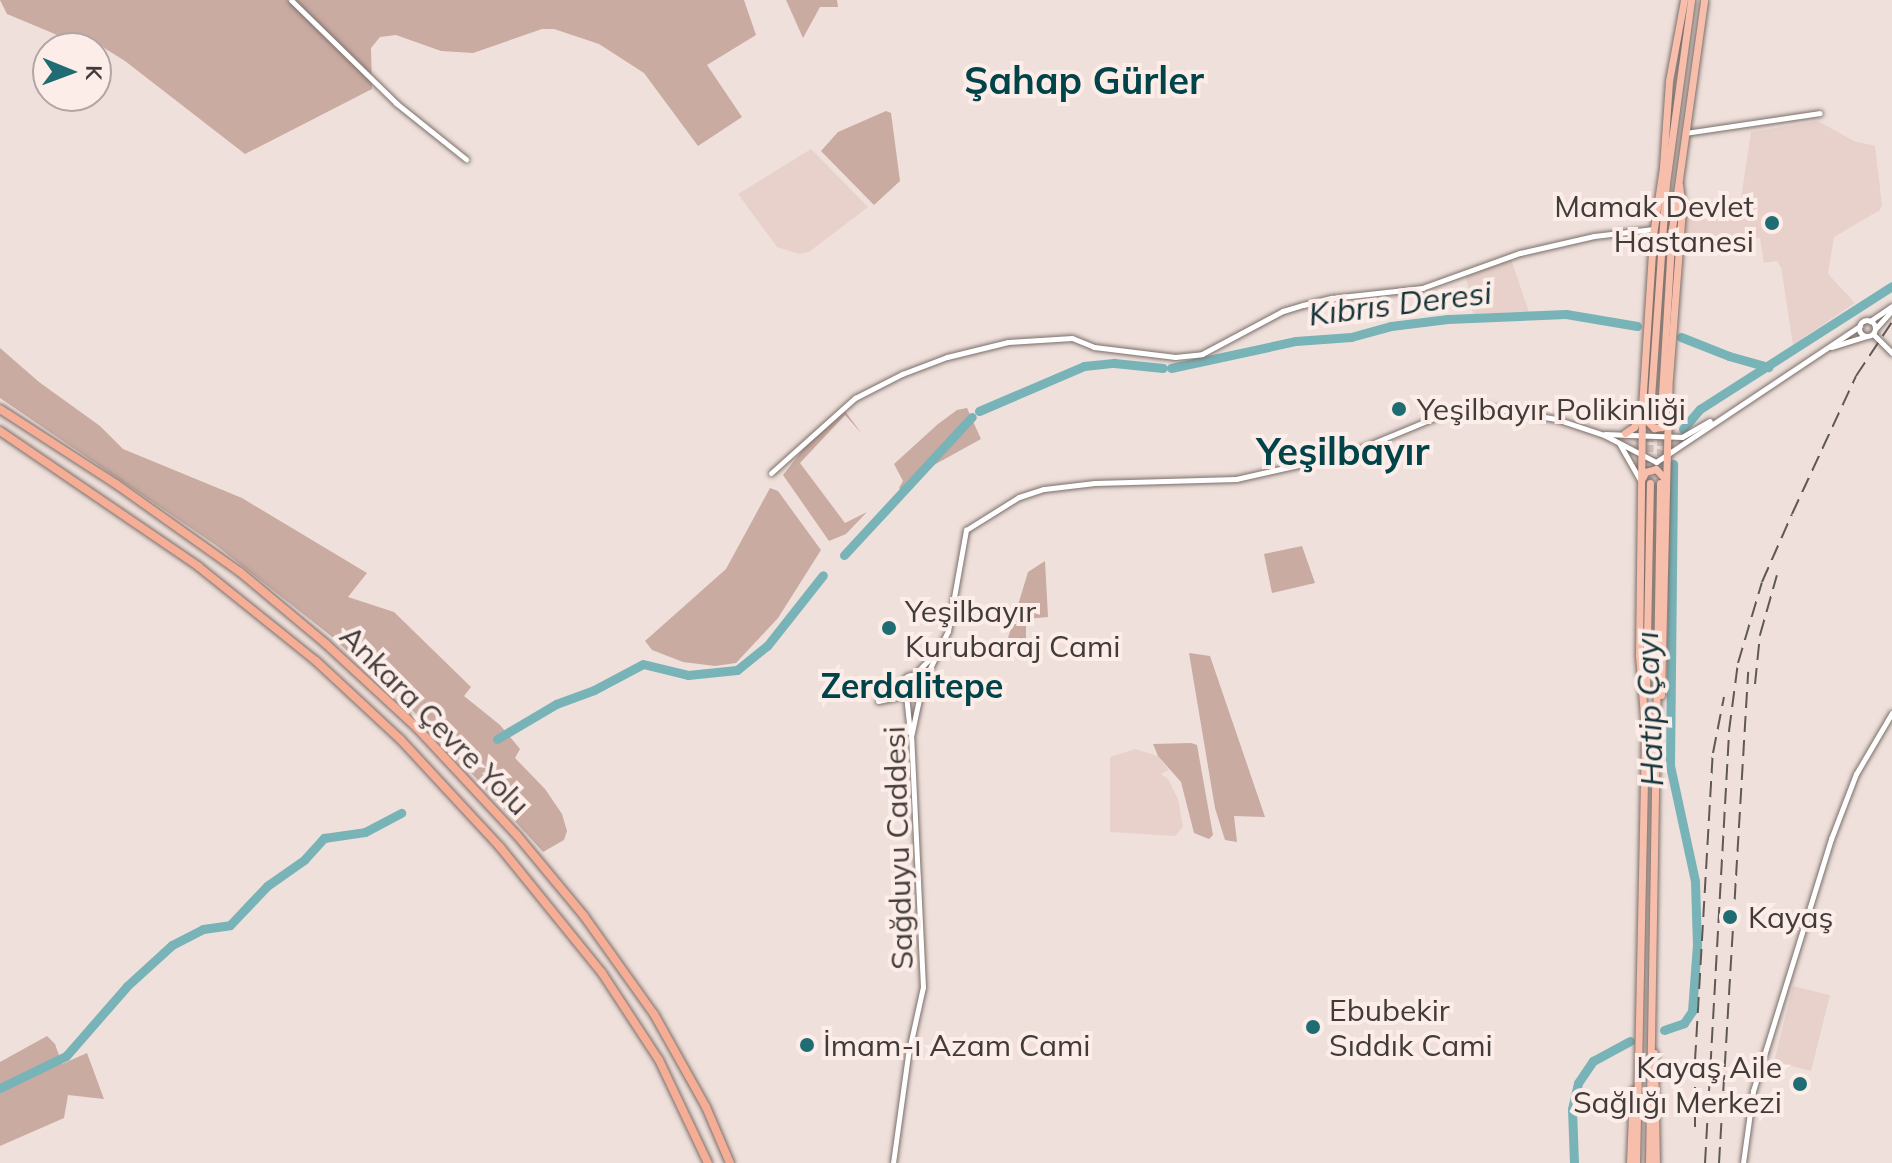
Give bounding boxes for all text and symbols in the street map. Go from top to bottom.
north arrow [32,32,112,112]
district label: Şahap Gürler [964,58,1204,104]
text: K [80,65,108,80]
place label: Mamak Devlet Hastanesi [1554,188,1754,258]
marker: Mamak Devlet Hastanesi [1761,212,1783,234]
water label: Kıbrıs Deresi [1306,273,1494,333]
place label: Yeşilbayır Polikinliği [1417,391,1686,427]
marker: Yeşilbayır Polikinliği [1388,398,1410,420]
district label: Yeşilbayır [1257,429,1429,475]
place label: Yeşilbayır Kurubaraj Cami [905,593,1120,664]
street label: Ankara Çevre Yolu [333,618,537,822]
marker: Yeşilbayır Kurubaraj Cami [880,619,898,637]
water label: Hatip Çayı [1627,631,1671,787]
district label: Zerdalitepe [821,666,1003,706]
street label: Sağduyu Caddesi [876,726,920,970]
place label: Kayaş [1748,899,1833,935]
marker: Kayaş [1719,906,1741,928]
place label: Ebubekir Sıddık Cami [1329,992,1493,1062]
marker: Ebubekir Sıddık Cami [1304,1018,1322,1036]
place label: İmam-ı Azam Cami [823,1027,1090,1063]
marker: İmam-ı Azam Cami [798,1036,816,1054]
place label: Kayaş Aile Sağlığı Merkezi [1573,1049,1782,1120]
marker: Kayaş Aile Sağlığı Merkezi [1789,1073,1811,1095]

